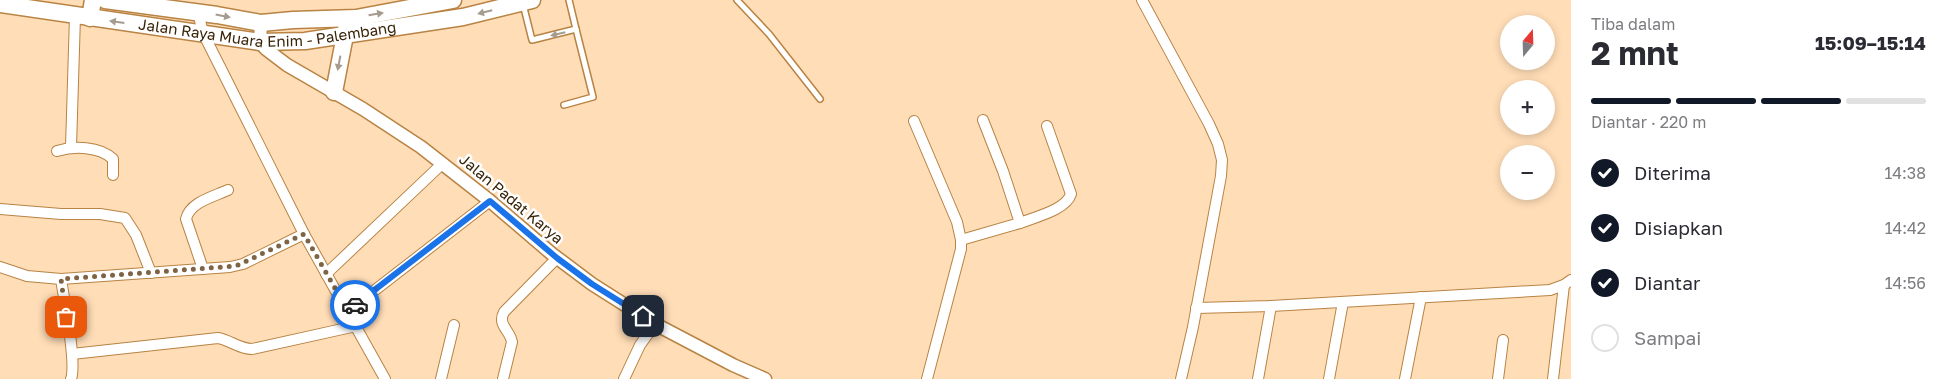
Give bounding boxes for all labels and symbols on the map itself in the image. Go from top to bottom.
one-way arrow [478,8,493,16]
one-way arrow [369,10,385,18]
one-way arrow [215,12,230,20]
street label: Jalan Raya Muara Enim - Palembang [137,14,397,50]
north arrow [1500,15,1555,70]
one-way arrow [109,17,125,25]
one-way arrow [551,30,566,38]
one-way arrow [335,55,343,71]
street label: Jalan Padat Karya [456,150,567,247]
courier [330,280,380,330]
pin [622,295,664,337]
pin [45,296,87,338]

